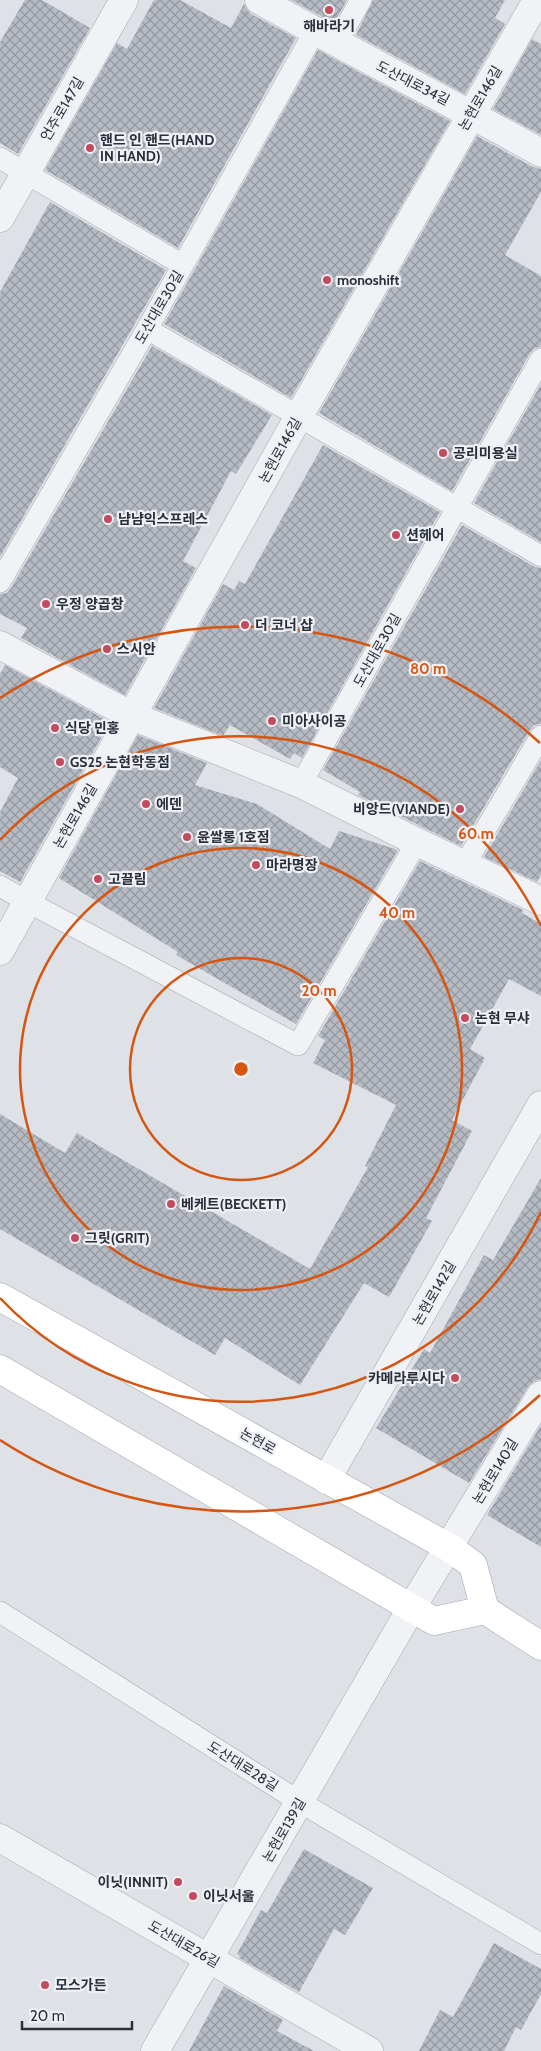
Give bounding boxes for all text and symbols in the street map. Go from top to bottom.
marker: 해바라기 [323,4,335,16]
place label: 해바라기 [303,17,355,35]
street label: 도산대로34길 [373,57,453,109]
street label: 논현로146길 [454,62,506,134]
street label: 언주로147길 [36,74,88,144]
place label: 핸드 인 핸드(HAND IN HAND) [100,131,214,165]
marker: 핸드 인 핸드(HAND IN HAND) [84,142,96,154]
street label: 도산대로30길 [131,267,187,347]
place label: monoshift [337,271,400,289]
marker: monoshift [321,274,333,286]
street label: 논현로146길 [255,414,305,486]
place label: 공리미용실 [453,444,517,462]
marker: 공리미용실 [437,447,449,459]
place label: 냠냠익스프레스 [118,510,208,528]
marker: 냠냠익스프레스 [102,513,114,525]
place label: 션헤어 [406,526,445,544]
marker: 션헤어 [390,529,402,541]
place label: 우정 양곱창 [56,595,124,613]
marker: 우정 양곱창 [40,598,52,610]
street label: 도산대로30길 [349,610,405,690]
place label: 더 코너 샵 [255,616,313,634]
marker: 더 코너 샵 [239,619,251,631]
place label: 스시안 [117,640,156,658]
marker: 스시안 [101,643,113,655]
text: 80 m [410,660,446,678]
place label: 미아사이공 [282,712,347,730]
marker: 미아사이공 [266,715,278,727]
place label: 식당 민홍 [65,719,120,737]
marker: 식당 민홍 [49,722,61,734]
place label: GS25 논현학동점 [70,753,170,771]
marker: GS25 논현학동점 [54,756,66,768]
street label: 논현로146길 [49,780,101,852]
place label: 에덴 [156,795,182,813]
marker: 에덴 [140,798,152,810]
place label: 비앙드(VIANDE) [353,800,450,818]
marker: 비앙드(VIANDE) [454,803,466,815]
text: 60 m [458,825,494,843]
place label: 윤쌀롱 1호점 [197,828,270,846]
marker: 윤쌀롱 1호점 [181,831,193,843]
place label: 마라명장 [266,856,318,874]
marker: 마라명장 [250,859,262,871]
place label: 고끌림 [108,870,147,888]
marker: 고끌림 [92,873,104,885]
text: 40 m [379,904,415,922]
text: 20 m [302,982,336,1000]
place label: 논현 무샤 [475,1009,530,1027]
marker: 논현 무샤 [459,1012,471,1024]
centre of rings [232,1060,250,1078]
place label: 베케트(BECKETT) [181,1195,286,1213]
marker: 베케트(BECKETT) [165,1198,177,1210]
place label: 그릿(GRIT) [85,1229,150,1247]
marker: 그릿(GRIT) [69,1232,81,1244]
street label: 논현로142길 [408,1258,460,1328]
place label: 카메라루시다 [368,1369,445,1387]
marker: 카메라루시다 [449,1372,461,1384]
street label: 논현로 [237,1424,279,1458]
street label: 논현로140길 [468,1435,522,1507]
street label: 도산대로28길 [204,1737,282,1795]
street label: 논현로139길 [258,1794,310,1866]
place label: 이닛(INNIT) [98,1873,168,1891]
marker: 이닛(INNIT) [172,1876,184,1888]
place label: 이닛서울 [203,1887,255,1905]
marker: 이닛서울 [187,1890,199,1902]
street label: 도산대로26길 [145,1916,223,1972]
place label: 모스가든 [55,1976,107,1994]
marker: 모스가든 [39,1979,51,1991]
scale bar [22,1998,132,2030]
text: 20 m [30,2007,65,2025]

